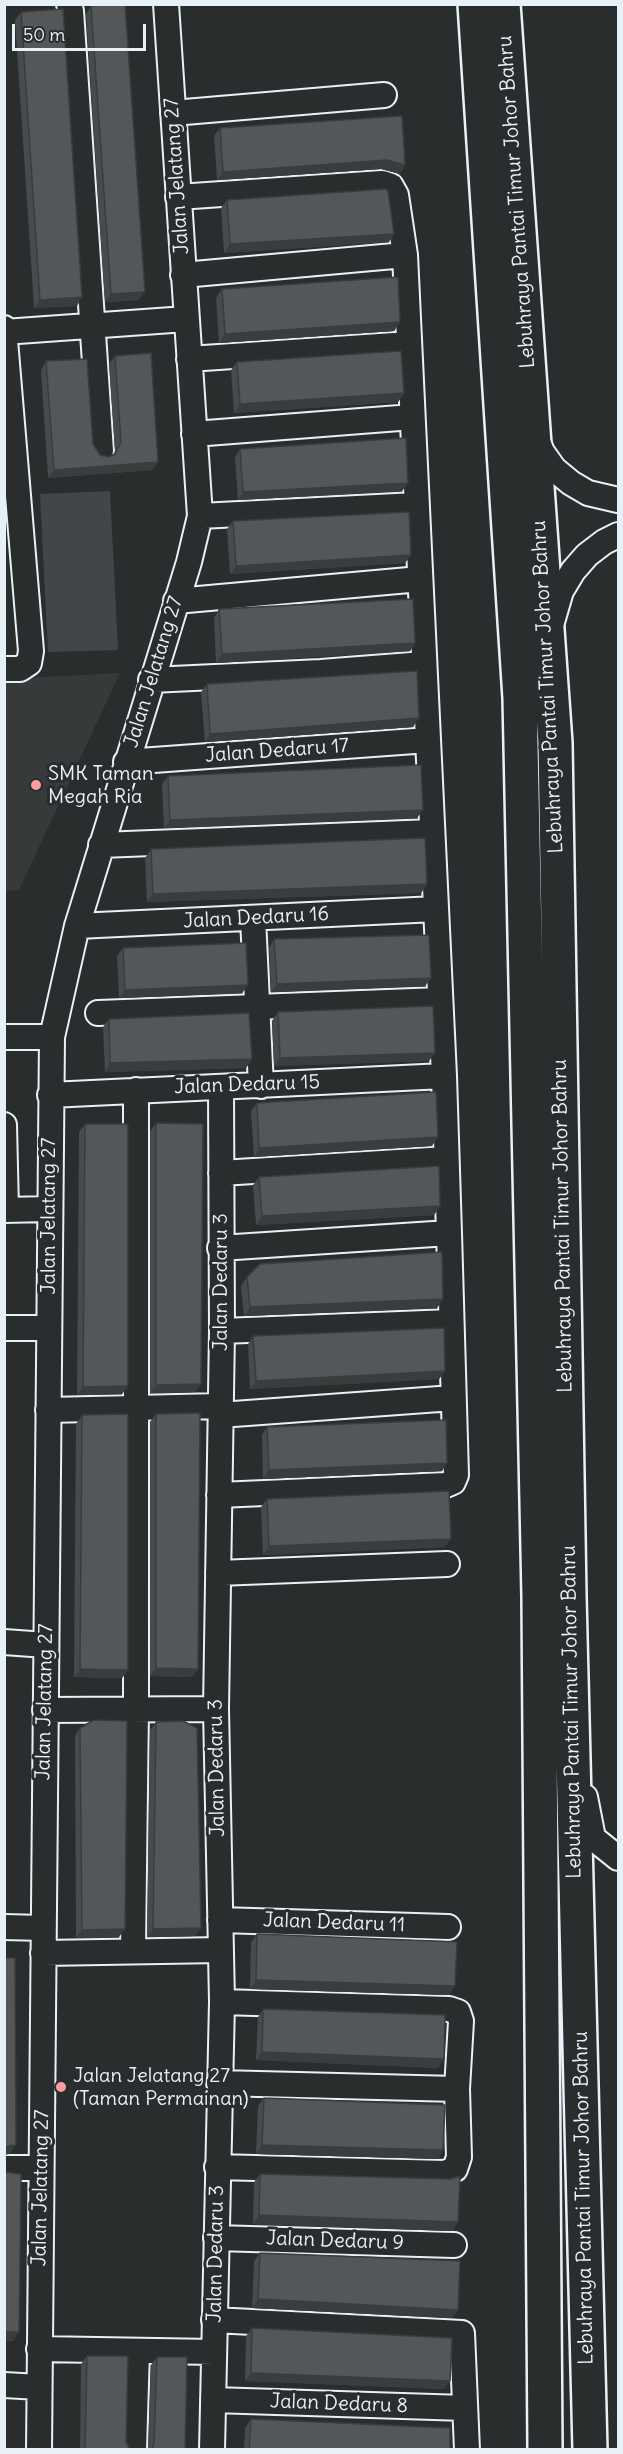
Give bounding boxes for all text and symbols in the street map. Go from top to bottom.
scale bar [15,12,148,50]
text: 50 m [23,23,65,46]
street label: Lebuhraya Pantai Timur Johor Bahru [493,35,541,369]
street label: Jalan Jelatang 27 [160,97,194,255]
street label: Lebuhraya Pantai Timur Johor Bahru [527,520,569,854]
street label: Jalan Jelatang 27 [120,593,188,751]
street label: Jalan Dedaru 17 [204,734,350,768]
place label: SMK Taman Megah Ria [48,762,154,809]
marker: SMK Taman Megah Ria [29,778,43,792]
street label: Jalan Dedaru 16 [182,902,330,934]
street label: Lebuhraya Pantai Timur Johor Bahru [548,1059,578,1393]
street label: Jalan Dedaru 15 [174,1070,320,1100]
street label: Jalan Jelatang 27 [37,1137,61,1295]
street label: Jalan Dedaru 3 [209,1213,233,1351]
street label: Lebuhraya Pantai Timur Johor Bahru [557,1545,587,1879]
street label: Jalan Jelatang 27 [32,1623,58,1781]
street label: Jalan Dedaru 3 [204,1699,230,1837]
street label: Jalan Dedaru 11 [262,1909,406,1937]
street label: Lebuhraya Pantai Timur Johor Bahru [569,2031,599,2365]
place label: Jalan Jelatang 27 (Taman Permainan) [73,2064,249,2111]
marker: Jalan Jelatang 27 (Taman Permainan) [54,2080,68,2094]
street label: Jalan Jelatang 27 [28,2109,54,2267]
street label: Jalan Dedaru 3 [203,2185,229,2323]
street label: Jalan Dedaru 9 [266,2227,404,2255]
street label: Jalan Dedaru 8 [270,2390,408,2418]

